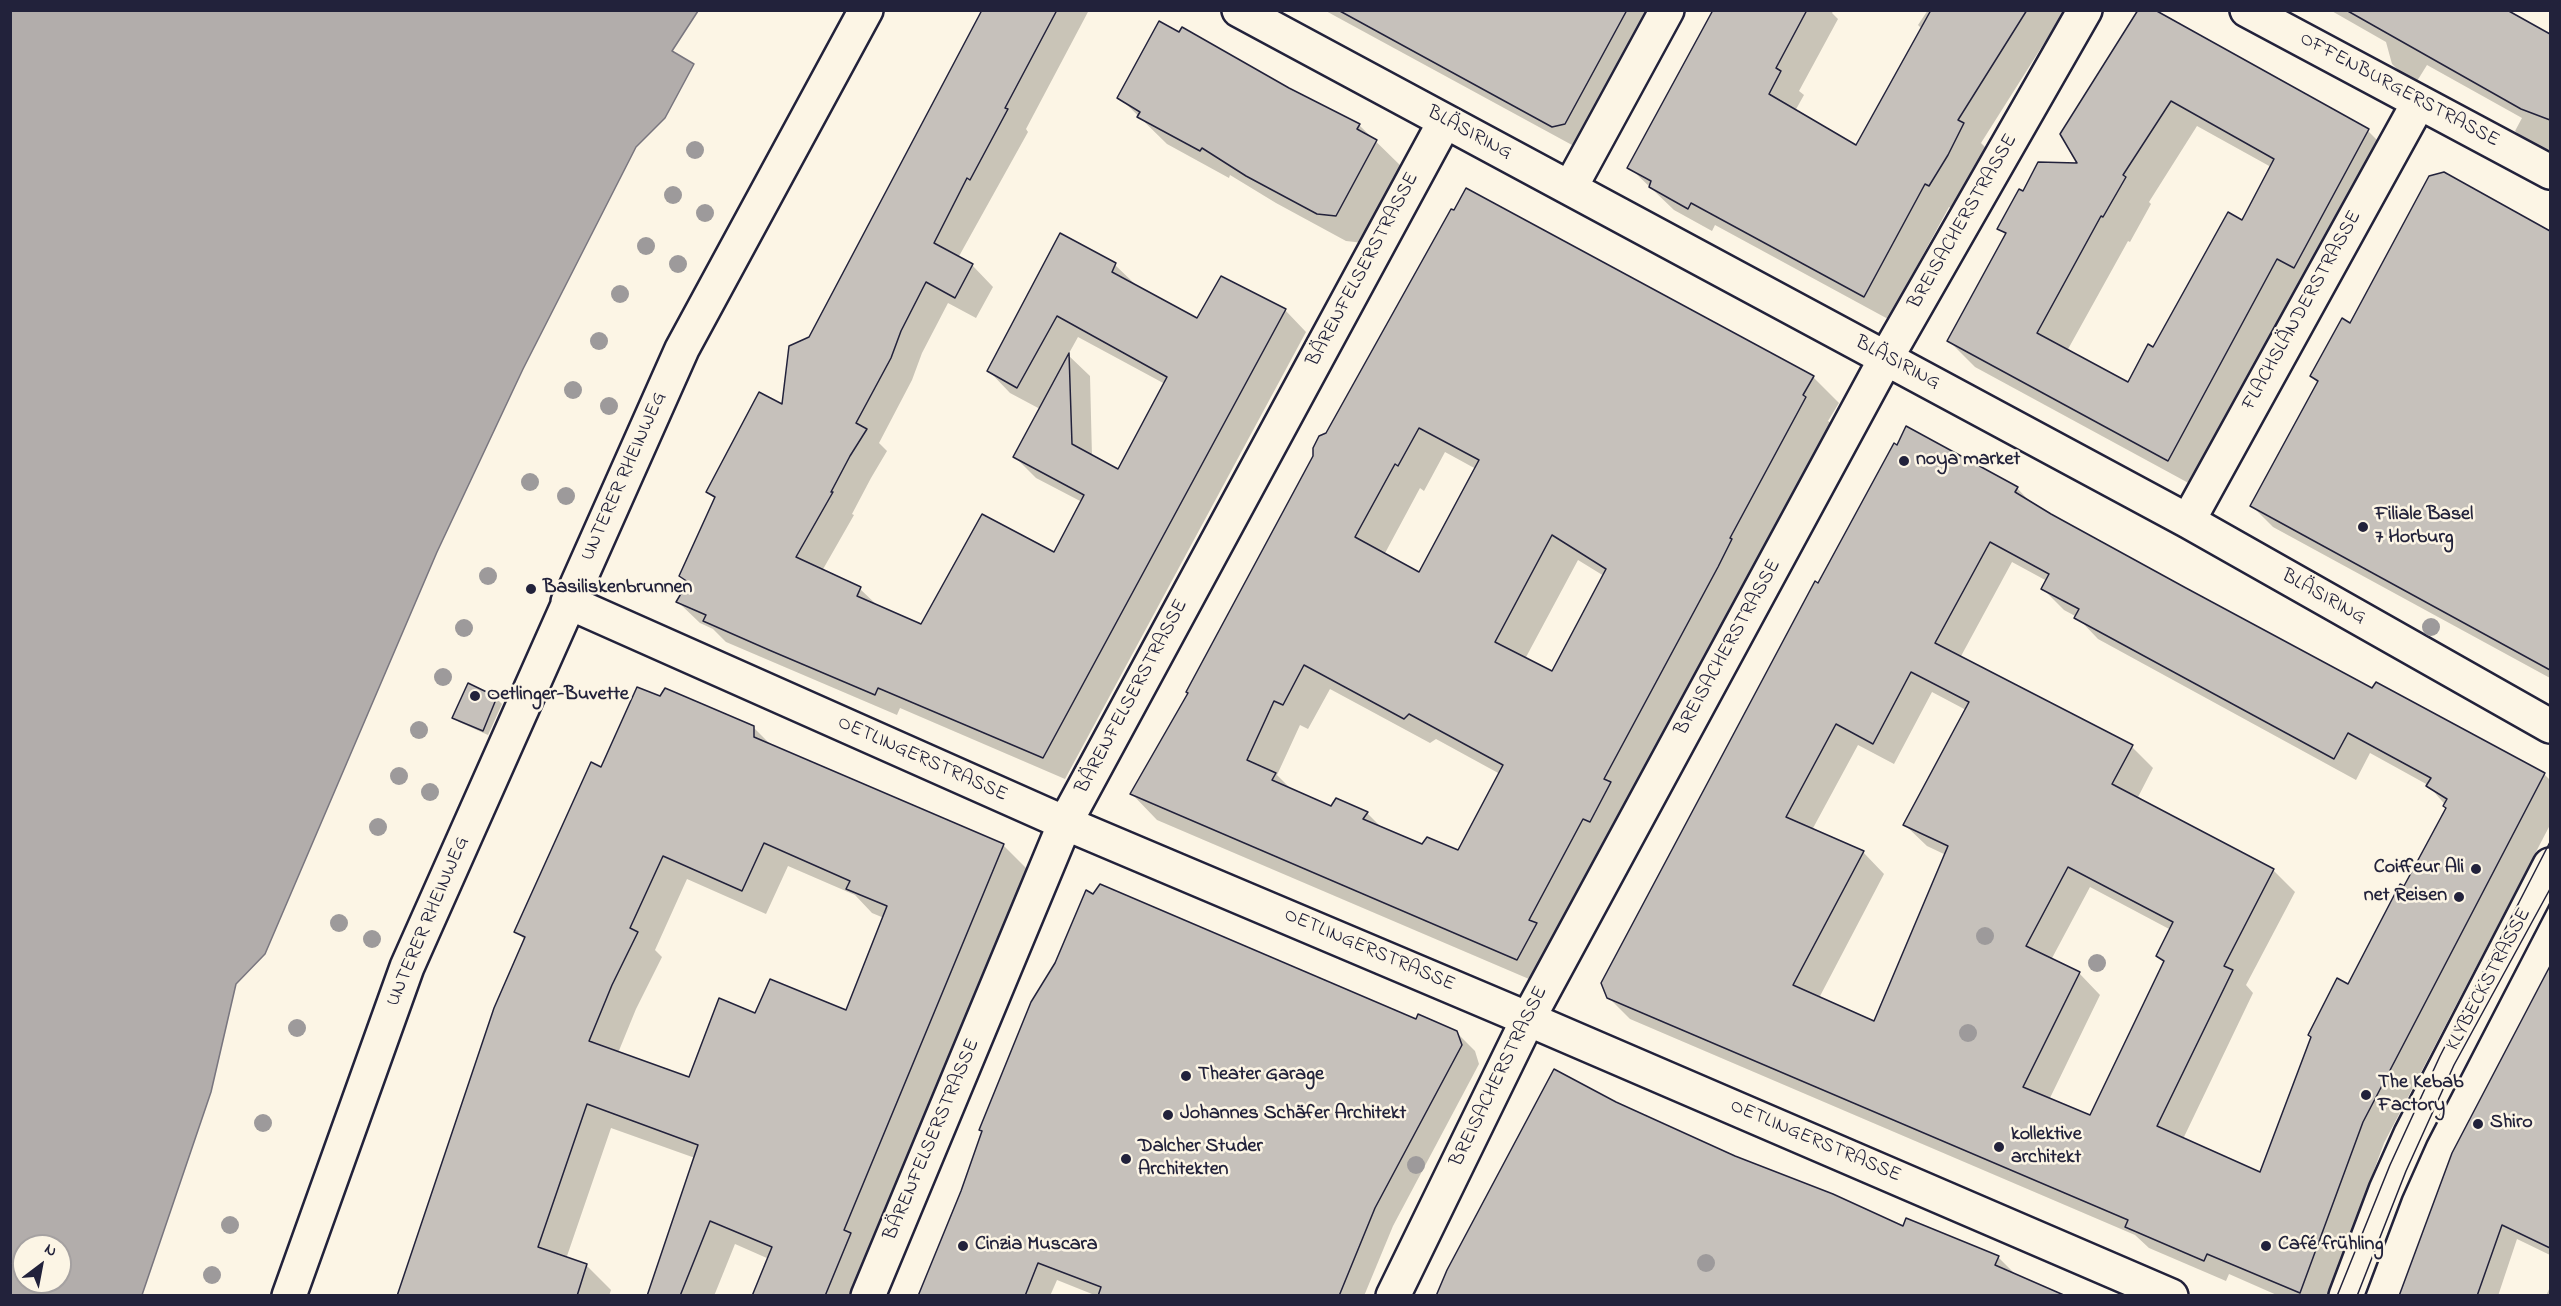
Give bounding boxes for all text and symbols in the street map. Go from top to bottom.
street label: OFFENBURGERSTRASSE [2295,28,2503,154]
street label: BLÄSIRING [1423,102,1515,166]
street label: BREISACHERSTRASSE [1904,130,2024,314]
street label: BÄRENFELSERSTRASSE [1303,169,1425,371]
street label: FLACHSLÄNDERSTRASSE [2238,207,2368,415]
street label: BLÄSIRING [1851,332,1943,396]
street label: UNTERER RHEINWEG [577,389,673,565]
place label: noya market [1916,449,2020,473]
marker: noya market [1897,454,1911,468]
place label: Filiale Basel 7 Horburg [2375,504,2473,551]
marker: Filiale Basel 7 Horburg [2356,520,2370,534]
street label: BREISACHERSTRASSE [1671,556,1787,740]
street label: BLÄSIRING [2277,565,2369,631]
place label: Basiliskenbrunnen [543,577,692,601]
marker: Basiliskenbrunnen [524,582,538,596]
street label: BÄRENFELSERSTRASSE [1072,596,1194,798]
place label: Oetlinger-Buvette [487,684,629,708]
marker: Oetlinger-Buvette [468,689,482,703]
street label: OETLINGERSTRASSE [833,712,1011,808]
street label: UNTERER RHEINWEG [382,833,476,1011]
place label: Coiffeur Ali [2374,857,2464,881]
marker: Coiffeur Ali [2469,862,2483,876]
place label: net Reisen [2364,885,2447,909]
marker: net Reisen [2452,890,2466,904]
street label: OETLINGERSTRASSE [1280,904,1458,998]
street label: KLYBECKSTRASSE [2442,905,2538,1055]
street label: BREISACHERSTRASSE [1446,983,1554,1171]
street label: BÄRENFELSERSTRASSE [880,1036,986,1244]
place label: Theater Garage [1198,1064,1324,1088]
marker: Theater Garage [1179,1069,1193,1083]
place label: The Kebab Factory [2378,1072,2463,1119]
marker: The Kebab Factory [2359,1088,2373,1102]
street label: OETLINGERSTRASSE [1726,1095,1904,1189]
place label: Johannes Schäfer Architekt [1180,1103,1406,1127]
marker: Johannes Schäfer Architekt [1161,1108,1175,1122]
place label: Shiro [2490,1112,2533,1136]
marker: Shiro [2471,1117,2485,1131]
place label: kollektive architekt [2011,1124,2082,1171]
place label: Dalcher Studer Architekten [1138,1136,1263,1183]
marker: kollektive architekt [1992,1140,2006,1154]
marker: Dalcher Studer Architekten [1119,1152,1133,1166]
north arrow [12,1234,72,1294]
place label: Cinzia Muscara [975,1234,1098,1258]
place label: Café frühling [2278,1234,2383,1258]
text: N [40,1237,61,1263]
marker: Cinzia Muscara [956,1239,970,1253]
marker: Café frühling [2259,1239,2273,1253]

